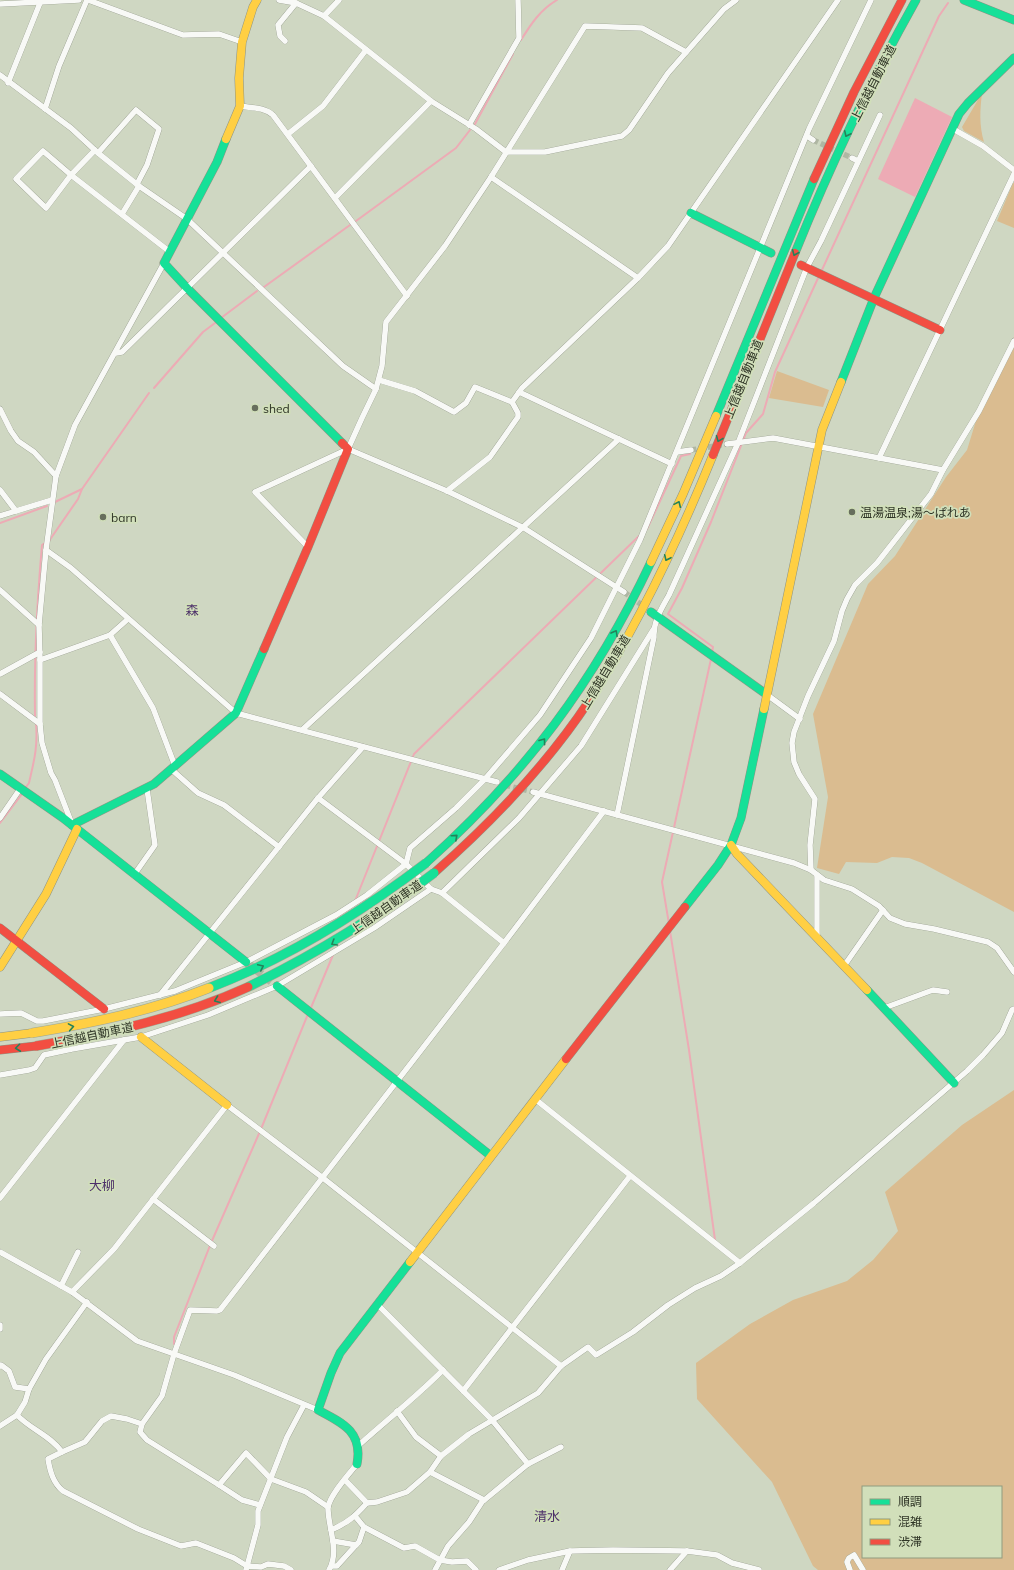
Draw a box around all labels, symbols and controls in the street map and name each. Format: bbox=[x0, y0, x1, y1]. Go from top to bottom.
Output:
street label: 上信越自動車道 bbox=[847, 42, 899, 124]
one-way arrow bbox=[844, 130, 852, 138]
one-way arrow bbox=[791, 250, 799, 257]
street label: 上信越自動車道 bbox=[720, 337, 766, 421]
place label: shed bbox=[263, 401, 290, 416]
marker: shed bbox=[250, 403, 260, 413]
one-way arrow bbox=[716, 435, 724, 442]
one-way arrow bbox=[673, 501, 681, 508]
place label: 温湯温泉;湯〜ぱれあ bbox=[860, 505, 971, 520]
marker: 温湯温泉;湯〜ぱれあ bbox=[847, 507, 857, 517]
place label: barn bbox=[111, 510, 137, 525]
marker: barn bbox=[98, 512, 108, 522]
one-way arrow bbox=[664, 553, 672, 561]
district label: 森 bbox=[185, 602, 199, 618]
one-way arrow bbox=[610, 630, 617, 637]
street label: 上信越自動車道 bbox=[577, 632, 633, 712]
one-way arrow bbox=[538, 739, 545, 746]
one-way arrow bbox=[450, 834, 458, 842]
street label: 上信越自動車道 bbox=[347, 877, 425, 937]
one-way arrow bbox=[331, 938, 338, 945]
one-way arrow bbox=[257, 964, 264, 972]
one-way arrow bbox=[213, 995, 220, 1003]
street label: 上信越自動車道 bbox=[49, 1019, 135, 1051]
one-way arrow bbox=[68, 1023, 74, 1032]
one-way arrow bbox=[15, 1043, 21, 1052]
district label: 大柳 bbox=[89, 1177, 115, 1193]
legend bbox=[862, 1486, 1002, 1558]
text: 順調 bbox=[898, 1494, 922, 1509]
district label: 清水 bbox=[534, 1508, 560, 1524]
text: 混雑 bbox=[898, 1514, 922, 1529]
text: 渋滞 bbox=[898, 1534, 922, 1549]

